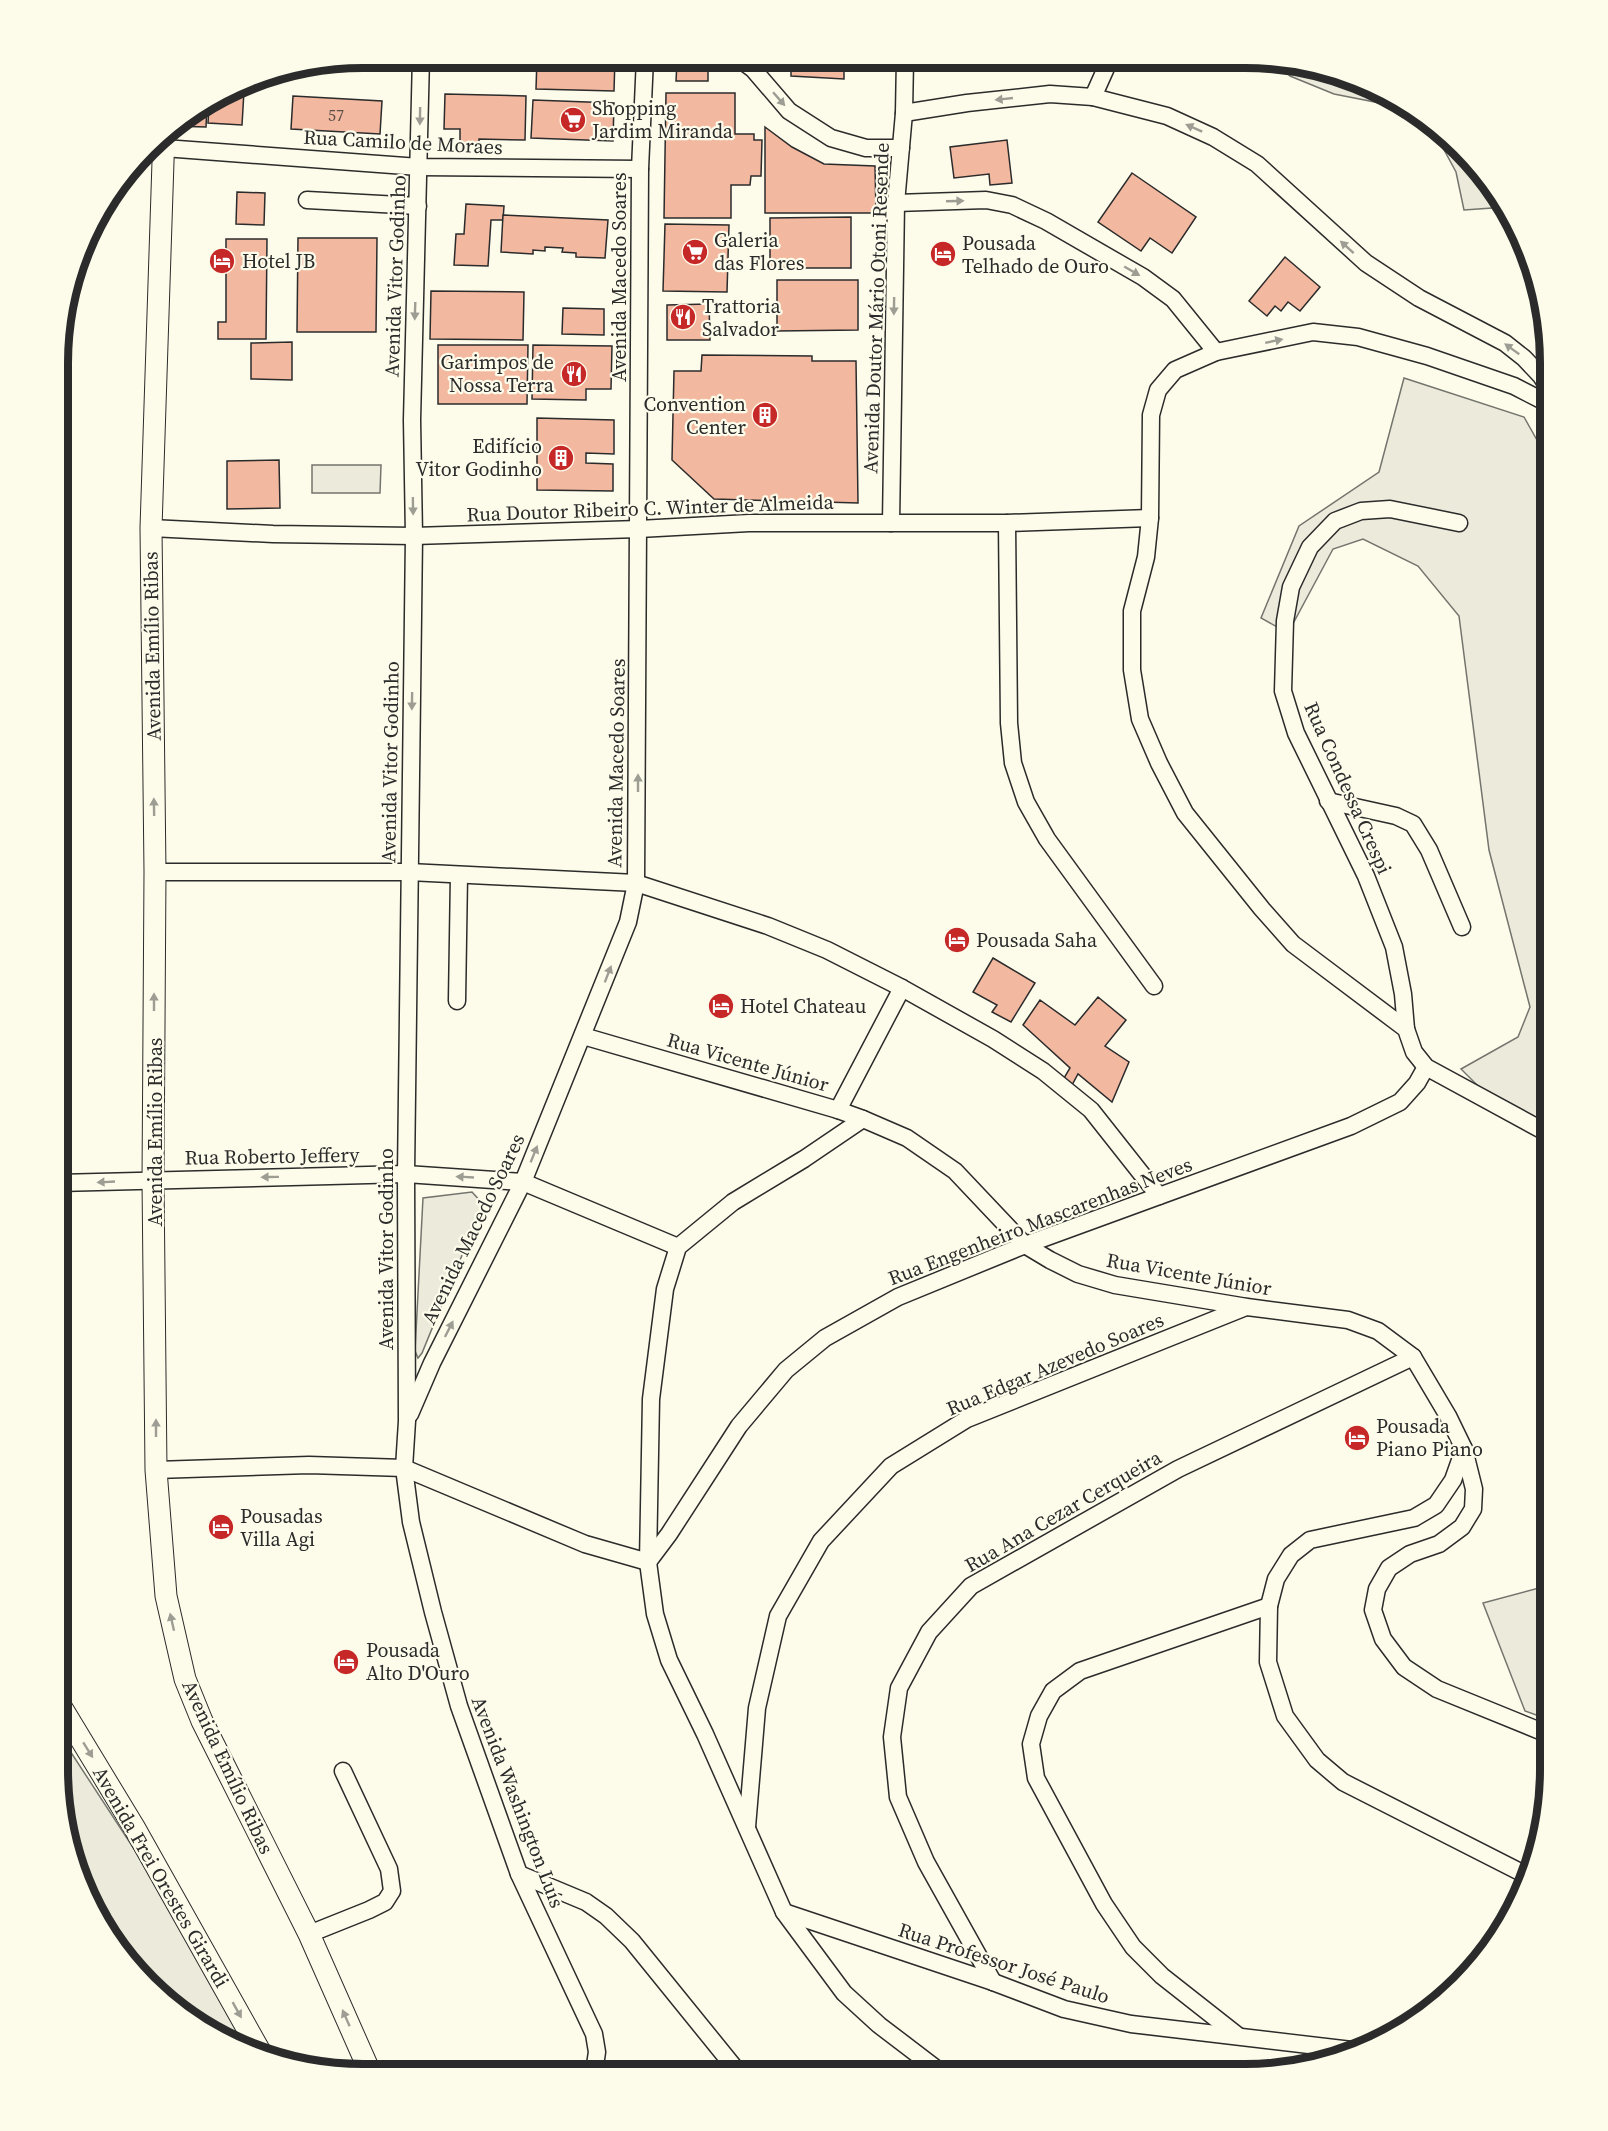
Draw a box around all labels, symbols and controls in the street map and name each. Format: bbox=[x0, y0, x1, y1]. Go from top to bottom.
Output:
one-way arrow bbox=[772, 91, 785, 106]
place label: Shopping Jardim Miranda bbox=[591, 94, 734, 145]
one-way arrow bbox=[995, 94, 1014, 103]
house number: 57 bbox=[328, 104, 344, 126]
supermarket icon: Shopping Jardim Miranda bbox=[558, 105, 588, 135]
one-way arrow bbox=[415, 106, 425, 125]
street label: Rua Camilo de Moraes bbox=[303, 123, 503, 161]
one-way arrow bbox=[1185, 124, 1202, 133]
street label: Avenida Doutor Mário Otoni Resende bbox=[856, 142, 896, 474]
street label: Avenida Macedo Soares bbox=[605, 172, 633, 382]
street label: Avenida Vitor Godinho bbox=[377, 175, 413, 377]
one-way arrow bbox=[945, 196, 964, 206]
place label: Galeria das Flores bbox=[714, 226, 804, 277]
place label: Pousada Telhado de Ouro bbox=[962, 229, 1109, 280]
supermarket icon: Galeria das Flores bbox=[680, 237, 710, 267]
hotel icon: Pousada Telhado de Ouro bbox=[928, 239, 958, 269]
one-way arrow bbox=[1340, 241, 1355, 254]
hotel icon: Hotel JB bbox=[207, 246, 237, 276]
place label: Hotel JB bbox=[242, 247, 315, 275]
one-way arrow bbox=[1124, 266, 1141, 276]
place label: Trattoria Salvador bbox=[702, 292, 781, 343]
one-way arrow bbox=[890, 296, 899, 315]
one-way arrow bbox=[411, 301, 420, 320]
restaurant icon: Trattoria Salvador bbox=[668, 302, 698, 332]
one-way arrow bbox=[1264, 335, 1283, 345]
one-way arrow bbox=[1505, 343, 1521, 355]
place label: Garimpos de Nossa Terra bbox=[441, 348, 555, 399]
restaurant icon: Garimpos de Nossa Terra bbox=[559, 359, 589, 389]
place label: Convention Center bbox=[643, 390, 747, 441]
building icon: Convention Center bbox=[750, 400, 780, 430]
place label: Edifício Vitor Godinho bbox=[416, 432, 542, 483]
building icon: Edifício Vitor Godinho bbox=[546, 443, 576, 473]
street label: Rua Doutor Ribeiro C. Winter de Almeida bbox=[466, 488, 835, 528]
one-way arrow bbox=[408, 496, 418, 515]
street label: Avenida Emílio Ribas bbox=[136, 551, 168, 741]
street label: Avenida Macedo Soares bbox=[600, 658, 632, 868]
street label: Avenida Vitor Godinho bbox=[374, 661, 406, 863]
one-way arrow bbox=[407, 691, 416, 710]
street label: Rua Condessa Crespi bbox=[1297, 697, 1399, 879]
one-way arrow bbox=[633, 774, 643, 793]
one-way arrow bbox=[149, 798, 159, 817]
hotel icon: Pousada Saha bbox=[942, 925, 972, 955]
place label: Pousada Saha bbox=[976, 926, 1098, 954]
one-way arrow bbox=[603, 964, 613, 982]
hotel icon: Hotel Chateau bbox=[706, 991, 736, 1021]
place label: Hotel Chateau bbox=[740, 992, 866, 1020]
one-way arrow bbox=[149, 993, 159, 1012]
street label: Rua Vicente Júnior bbox=[664, 1026, 833, 1099]
street label: Avenida Emílio Ribas bbox=[141, 1037, 169, 1227]
street label: Avenida Macedo Soares bbox=[415, 1129, 531, 1329]
street label: Rua Roberto Jeffery bbox=[184, 1140, 360, 1172]
one-way arrow bbox=[529, 1145, 539, 1163]
street label: Avenida Vitor Godinho bbox=[372, 1148, 400, 1350]
street label: Rua Engenheiro Mascarenhas Neves bbox=[884, 1150, 1196, 1292]
one-way arrow bbox=[260, 1172, 279, 1182]
one-way arrow bbox=[455, 1173, 474, 1182]
one-way arrow bbox=[96, 1178, 115, 1187]
street label: Rua Vicente Júnior bbox=[1104, 1246, 1274, 1302]
street label: Rua Edgar Azevedo Soares bbox=[942, 1306, 1168, 1422]
one-way arrow bbox=[444, 1321, 453, 1338]
place label: Pousada Piano Piano bbox=[1376, 1412, 1483, 1463]
one-way arrow bbox=[151, 1419, 161, 1438]
hotel icon: Pousada Piano Piano bbox=[1342, 1423, 1372, 1453]
street label: Rua Ana Cezar Cerqueira bbox=[959, 1443, 1167, 1579]
place label: Pousadas Villa Agi bbox=[240, 1502, 323, 1553]
hotel icon: Pousadas Villa Agi bbox=[206, 1512, 236, 1542]
one-way arrow bbox=[167, 1613, 176, 1632]
place label: Pousada Alto D'Ouro bbox=[366, 1636, 470, 1687]
hotel icon: Pousada Alto D'Ouro bbox=[331, 1647, 361, 1677]
street label: Avenida Emílio Ribas bbox=[175, 1675, 281, 1859]
street label: Avenida Washington Luís bbox=[465, 1692, 571, 1912]
one-way arrow bbox=[83, 1742, 94, 1758]
street label: Avenida Frei Orestes Girardi bbox=[86, 1761, 236, 1993]
street label: Rua Professor José Paulo bbox=[895, 1916, 1113, 2010]
one-way arrow bbox=[232, 2002, 242, 2019]
one-way arrow bbox=[341, 2009, 351, 2027]

